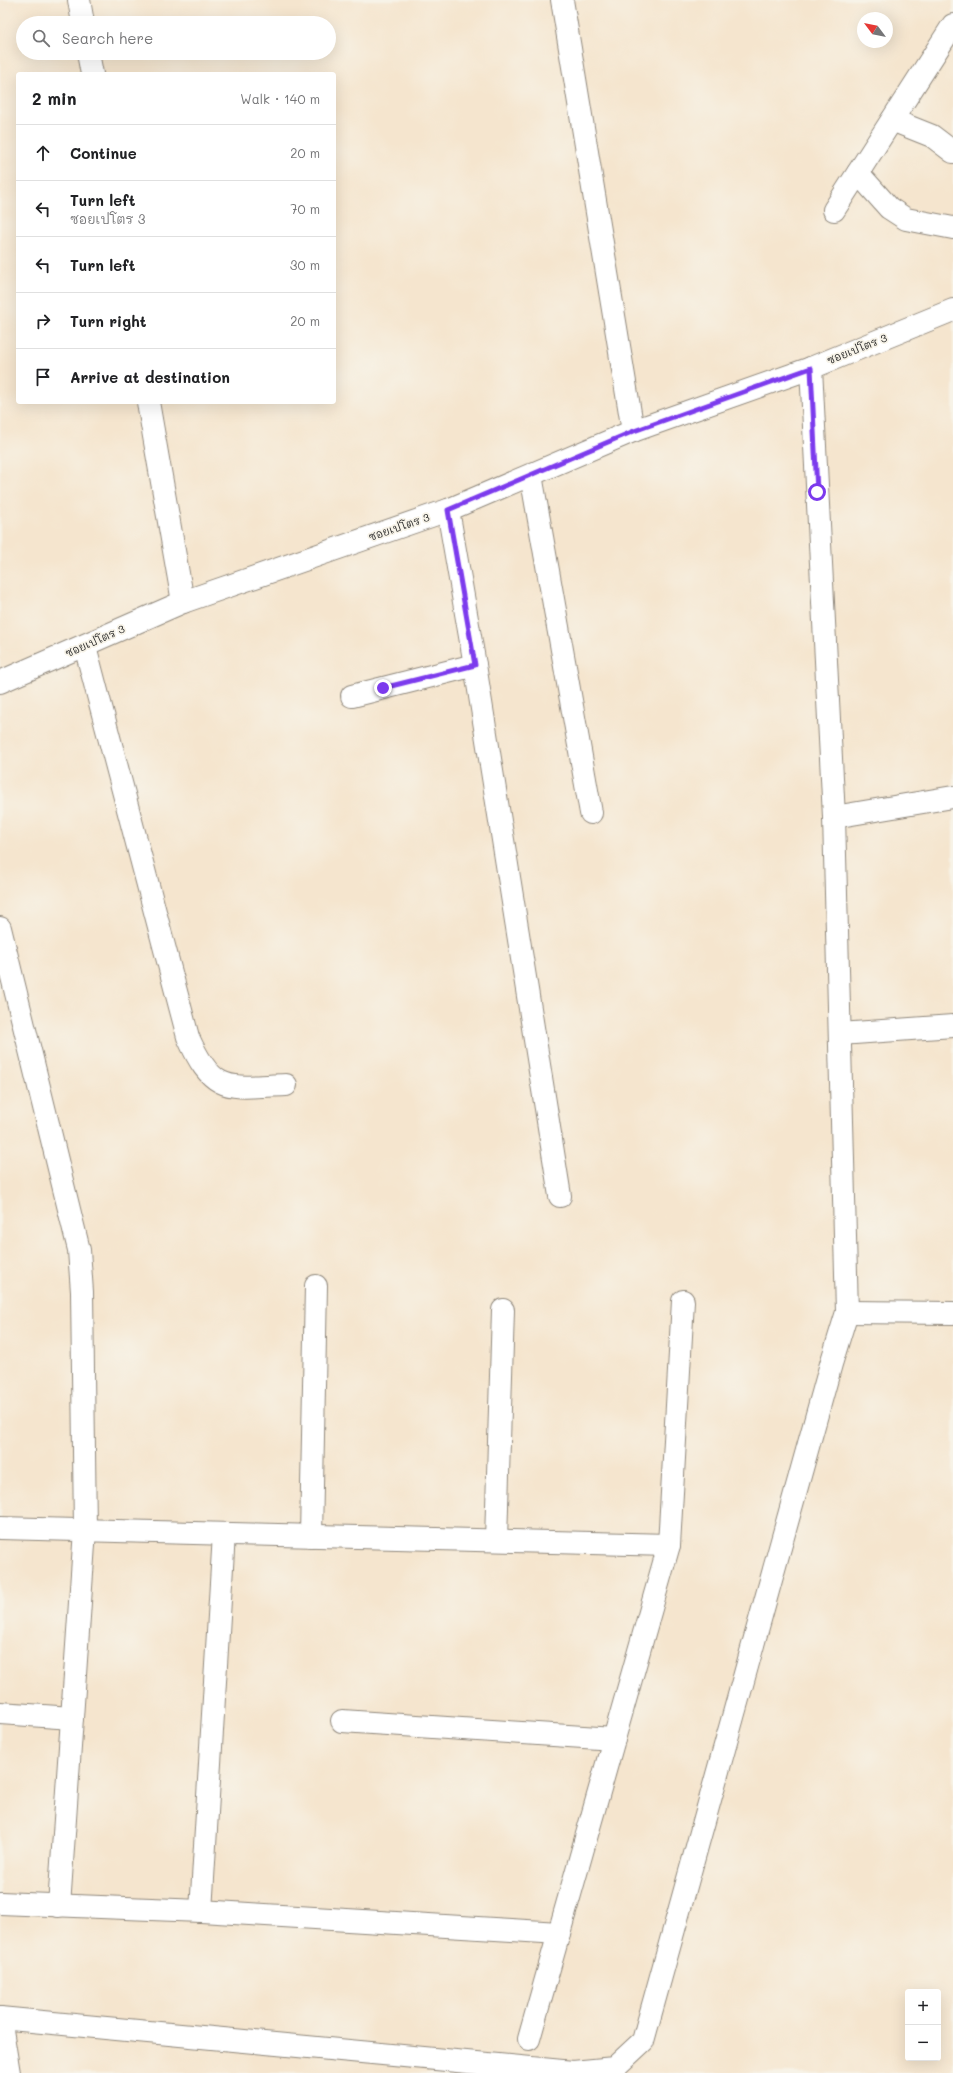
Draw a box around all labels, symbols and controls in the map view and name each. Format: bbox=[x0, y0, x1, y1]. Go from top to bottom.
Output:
north arrow bbox=[857, 12, 893, 48]
search box bbox=[16, 16, 336, 60]
icon: search bbox=[30, 27, 52, 49]
text: Search here bbox=[62, 28, 153, 48]
text: 2 min bbox=[32, 87, 77, 109]
text: Walk · 140 m bbox=[240, 90, 320, 107]
icon: ahead bbox=[32, 142, 54, 164]
text: Continue bbox=[70, 143, 137, 163]
text: 20 m bbox=[290, 144, 320, 161]
text: Turn left bbox=[70, 190, 135, 210]
icon: left bbox=[32, 198, 54, 220]
text: 70 m bbox=[290, 200, 320, 217]
text: ซอยเปโตร 3 bbox=[70, 210, 145, 227]
icon: left bbox=[32, 254, 54, 276]
text: Turn left bbox=[70, 255, 135, 275]
text: 30 m bbox=[290, 256, 320, 273]
icon: right bbox=[32, 310, 54, 332]
text: Turn right bbox=[70, 311, 147, 331]
text: 20 m bbox=[290, 312, 320, 329]
street label: ซอยเปโตร 3 bbox=[824, 329, 890, 367]
icon: arrive bbox=[32, 366, 54, 388]
text: Arrive at destination bbox=[70, 367, 230, 387]
route start bbox=[808, 483, 826, 501]
street label: ซอยเปโตร 3 bbox=[366, 509, 432, 544]
street label: ซอยเปโตร 3 bbox=[63, 621, 127, 660]
route end bbox=[374, 679, 392, 697]
map controls bbox=[905, 1989, 941, 2061]
button: + bbox=[905, 1989, 941, 2025]
button: − bbox=[905, 2025, 941, 2061]

